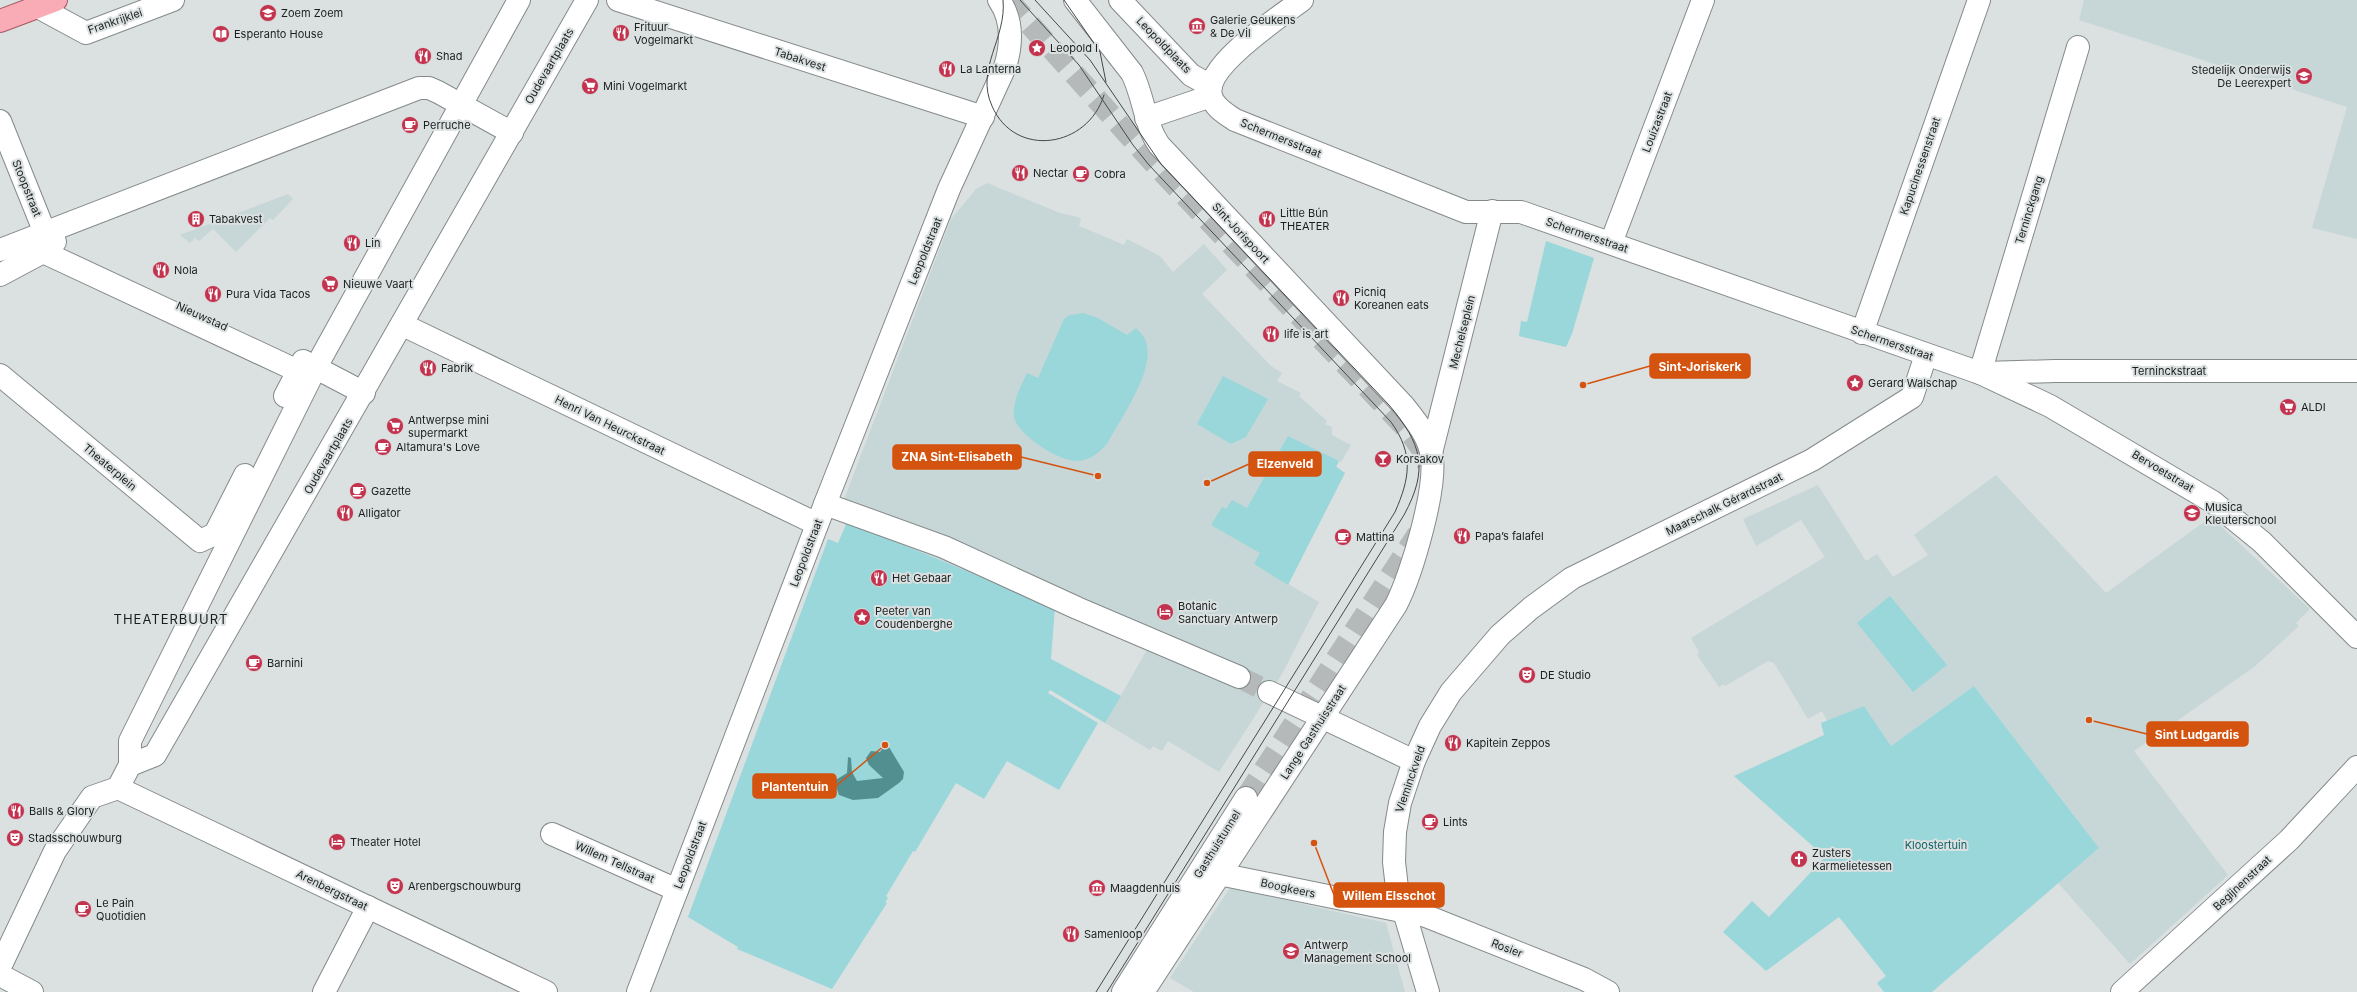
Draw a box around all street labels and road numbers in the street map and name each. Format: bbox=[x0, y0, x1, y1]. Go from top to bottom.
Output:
street label: Frankrijklei bbox=[86, 5, 144, 37]
street label: Leopoldplaats bbox=[1134, 14, 1195, 76]
street label: Oudevaartplaats bbox=[522, 25, 576, 106]
street label: Tabakvest bbox=[772, 44, 828, 74]
street label: Louizastraat bbox=[1639, 89, 1675, 154]
street label: Schermersstraat bbox=[1238, 115, 1324, 161]
street label: Kapucinessenstraat bbox=[1897, 115, 1943, 217]
street label: Stoopstraat bbox=[9, 158, 45, 219]
street label: Terninckgang bbox=[2012, 174, 2046, 246]
street label: Sint-Jorispoort bbox=[1209, 200, 1273, 266]
street label: Schermersstraat bbox=[1544, 214, 1630, 256]
street label: Leopoldstraat bbox=[905, 215, 945, 287]
street label: Mechelseplein bbox=[1446, 294, 1478, 370]
street label: Nieuwstad bbox=[174, 298, 230, 334]
street label: Schermersstraat bbox=[1849, 322, 1935, 364]
street label: Terninckstraat bbox=[2132, 364, 2207, 378]
street label: Henri Van Heurckstraat bbox=[553, 392, 668, 458]
street label: Oudevaartplaats bbox=[301, 415, 355, 496]
street label: Theaterplein bbox=[80, 441, 140, 493]
street label: Bervoetstraat bbox=[2129, 447, 2197, 495]
street label: Maarschalk Gérardstraat bbox=[1663, 469, 1785, 538]
street label: Leopoldstraat bbox=[787, 517, 825, 589]
street label: Lange Gasthuisstraat bbox=[1277, 682, 1349, 782]
street label: Vleminckveld bbox=[1392, 744, 1428, 814]
street label: Gasthuistunnel bbox=[1191, 807, 1243, 881]
street label: Leopoldstraat bbox=[671, 819, 709, 891]
street label: Willem Tellstraat bbox=[573, 838, 657, 886]
street label: Begijnenstraat bbox=[2210, 852, 2274, 914]
street label: Arenbergstraat bbox=[294, 867, 370, 914]
street label: Boogkeers bbox=[1259, 875, 1317, 901]
street label: Rosier bbox=[1489, 936, 1525, 960]

